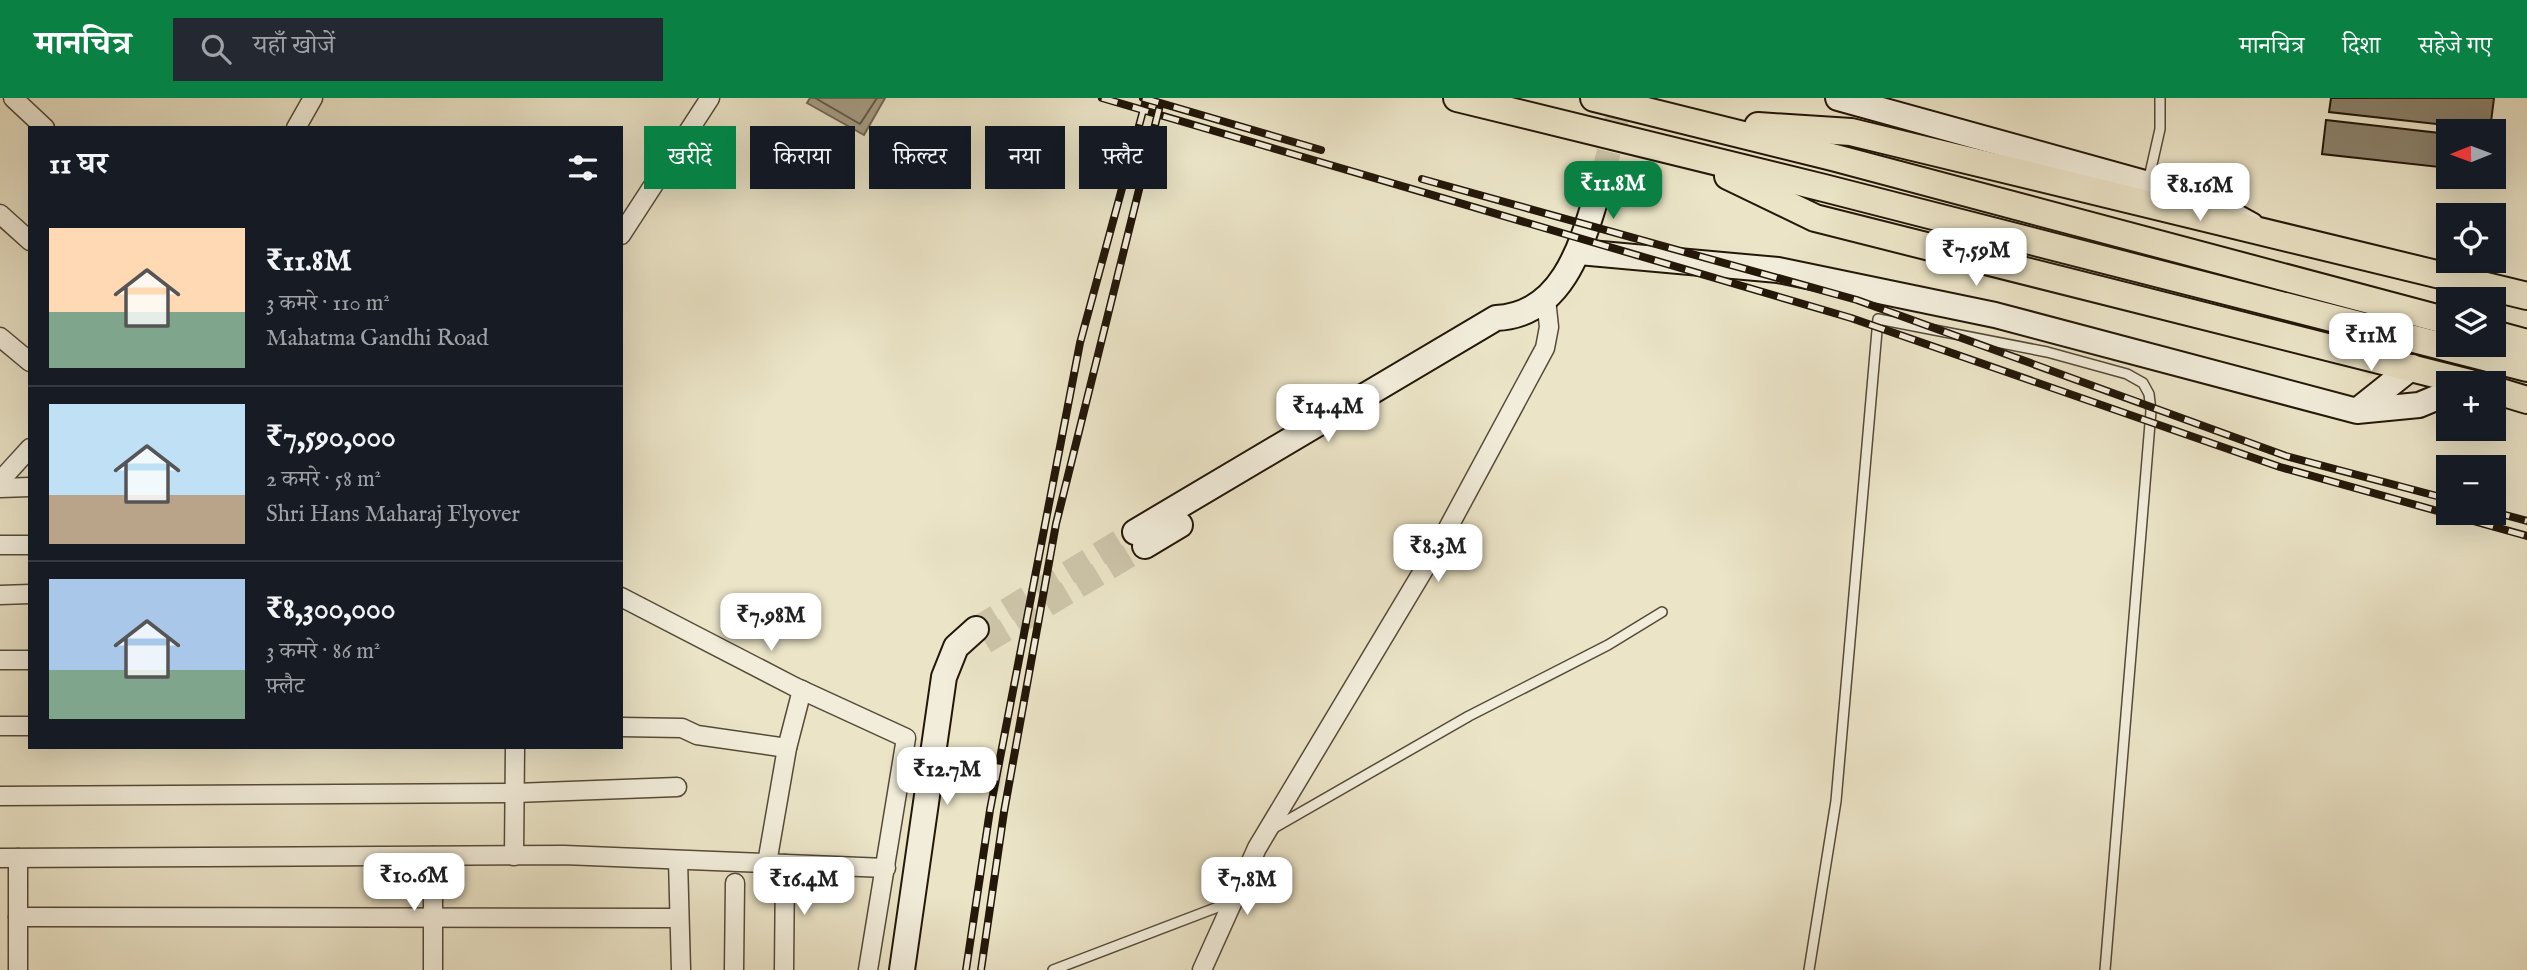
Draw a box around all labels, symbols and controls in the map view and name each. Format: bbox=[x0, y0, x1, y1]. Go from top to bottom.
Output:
search box bbox=[173, 18, 663, 81]
text: मानचित्र bbox=[35, 24, 131, 66]
text: यहाँ खोजें bbox=[253, 29, 335, 62]
icon: search bbox=[197, 30, 235, 68]
text: मानचित्र bbox=[2239, 31, 2304, 62]
text: दिशा bbox=[2342, 31, 2381, 62]
text: सहेजे गए bbox=[2419, 31, 2492, 62]
north arrow bbox=[2436, 119, 2506, 189]
map controls bbox=[2436, 119, 2506, 525]
chip: खरीदें bbox=[644, 126, 736, 189]
chip: किराया bbox=[750, 126, 855, 189]
chip: फ़िल्टर bbox=[869, 126, 971, 189]
chip: नया bbox=[985, 126, 1065, 189]
chip: फ़्लैट bbox=[1079, 126, 1167, 189]
text: 11 घर bbox=[49, 146, 108, 184]
icon: filters bbox=[564, 149, 602, 187]
pin: ₹11.8M bbox=[1556, 162, 1670, 221]
pin: ₹8.16M bbox=[2143, 164, 2257, 223]
text: ₹11.8M bbox=[1580, 169, 1646, 198]
text: ₹8.16M bbox=[2167, 171, 2233, 200]
button: locate bbox=[2436, 203, 2506, 273]
pin: ₹7.59M bbox=[1919, 228, 2033, 288]
text: ₹7.59M bbox=[1942, 236, 2010, 265]
text: ₹11.8M bbox=[266, 243, 352, 281]
icon: home bbox=[105, 256, 189, 340]
button: layers bbox=[2436, 287, 2506, 357]
text: 3 कमरे · 110 m² bbox=[266, 289, 390, 318]
pin: ₹11M bbox=[2330, 314, 2412, 373]
text: ₹11M bbox=[2345, 321, 2397, 350]
text: Mahatma Gandhi Road bbox=[266, 324, 489, 353]
button: + bbox=[2436, 371, 2506, 441]
pin: ₹14.4M bbox=[1271, 384, 1385, 444]
text: ₹14.4M bbox=[1292, 392, 1364, 421]
text: ₹7,590,000 bbox=[266, 419, 396, 457]
icon: home bbox=[105, 432, 189, 516]
button: − bbox=[2436, 455, 2506, 525]
text: 2 कमरे · 58 m² bbox=[266, 465, 381, 494]
text: Shri Hans Maharaj Flyover bbox=[266, 500, 520, 529]
pin: ₹8.3M bbox=[1389, 524, 1487, 584]
text: ₹8.3M bbox=[1409, 532, 1467, 561]
text: ₹8,300,000 bbox=[266, 591, 396, 629]
pin: ₹7.98M bbox=[714, 594, 828, 653]
text: ₹7.98M bbox=[736, 601, 806, 630]
icon: home bbox=[105, 607, 189, 691]
text: 3 कमरे · 86 m² bbox=[266, 637, 380, 666]
text: फ़्लैट bbox=[266, 672, 304, 701]
pin: ₹12.7M bbox=[890, 748, 1004, 807]
text: ₹12.7M bbox=[913, 755, 981, 784]
pin: ₹10.6M bbox=[357, 854, 471, 913]
pin: ₹16.4M bbox=[747, 858, 861, 917]
pin: ₹7.8M bbox=[1198, 858, 1296, 917]
text: ₹10.6M bbox=[379, 861, 449, 890]
text: ₹16.4M bbox=[769, 865, 839, 894]
text: ₹7.8M bbox=[1217, 865, 1277, 894]

